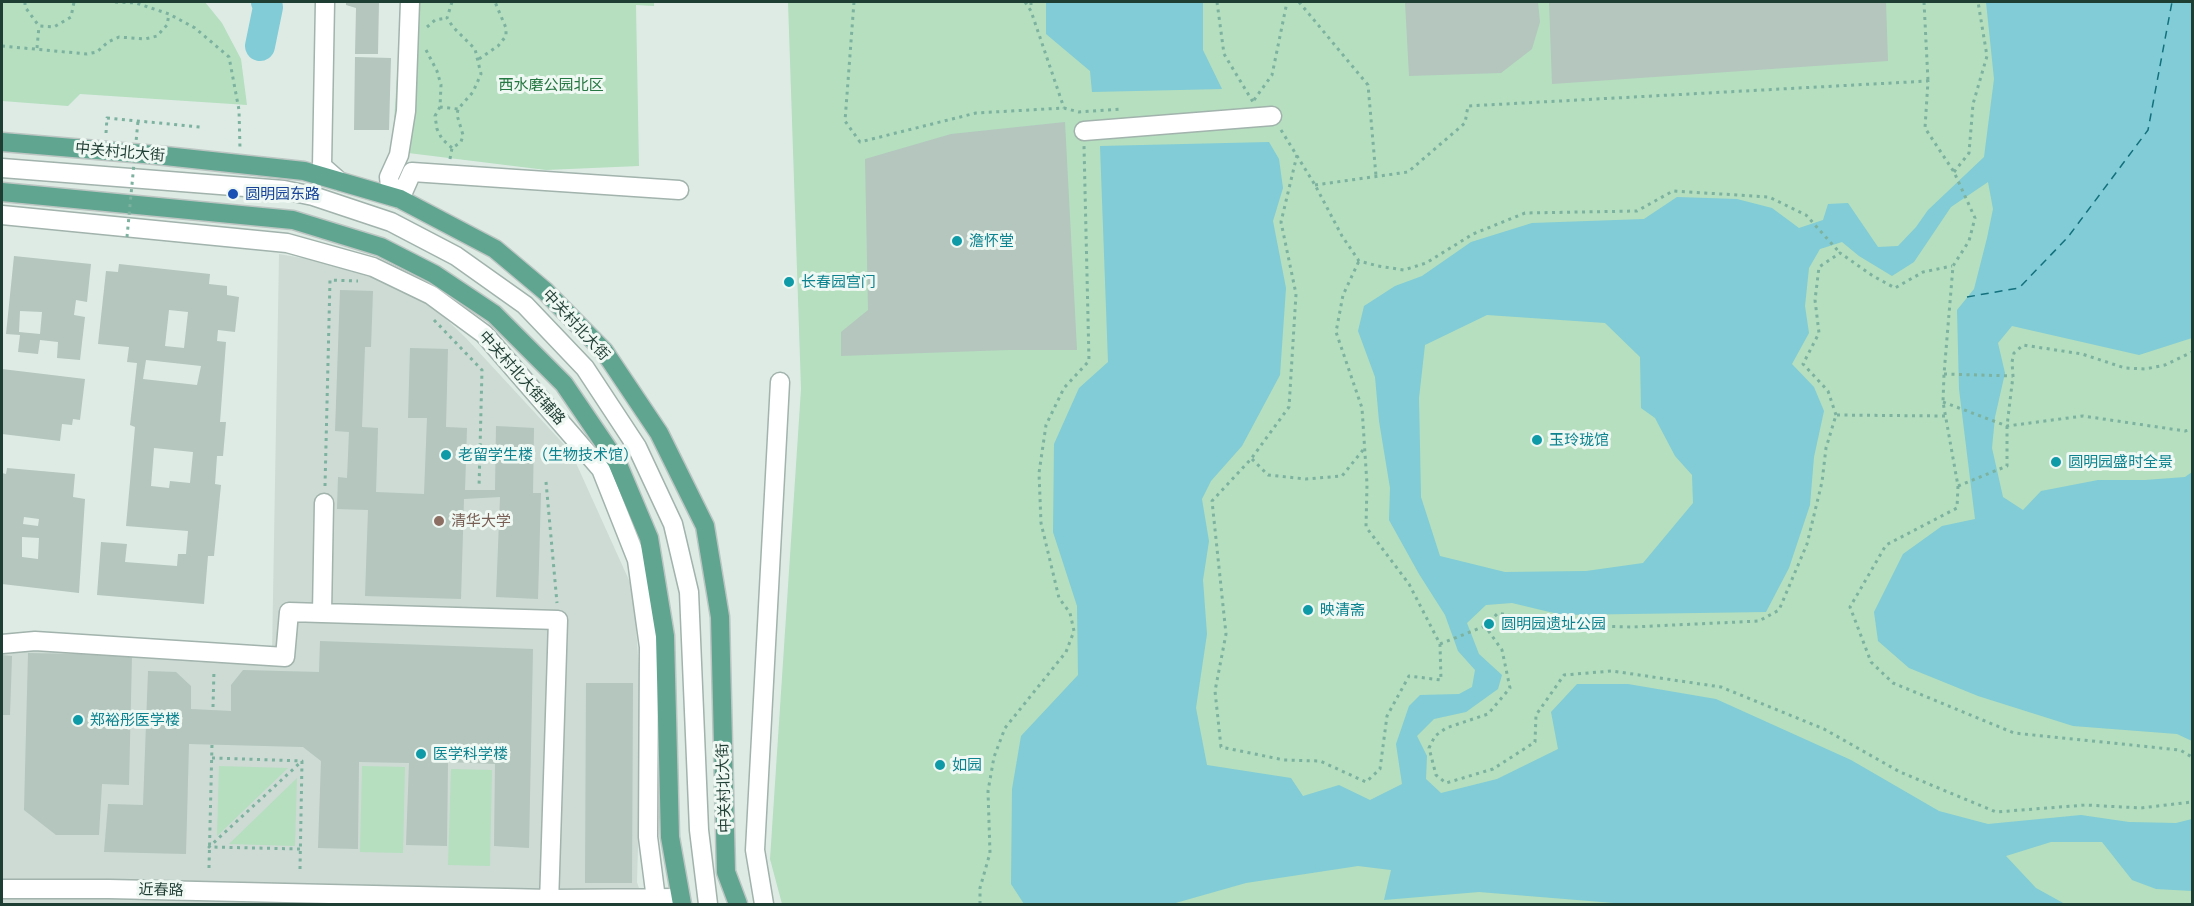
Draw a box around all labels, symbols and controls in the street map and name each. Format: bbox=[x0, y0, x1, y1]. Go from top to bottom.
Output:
park label: 西水磨公园北区 bbox=[499, 76, 603, 94]
street label: 中关村北大街 bbox=[74, 139, 166, 165]
place label: 圆明园东路 bbox=[245, 185, 320, 203]
marker: 圆明园东路 bbox=[226, 187, 240, 201]
place label: 澹怀堂 bbox=[969, 232, 1014, 250]
marker: 澹怀堂 bbox=[950, 234, 964, 248]
place label: 长春园宫门 bbox=[801, 273, 876, 291]
marker: 长春园宫门 bbox=[782, 275, 796, 289]
street label: 中关村北大街 bbox=[539, 286, 613, 364]
street label: 中关村北大街辅路 bbox=[475, 327, 569, 429]
place label: 玉玲珑馆 bbox=[1549, 431, 1609, 449]
marker: 玉玲珑馆 bbox=[1530, 433, 1544, 447]
place label: 老留学生楼（生物技术馆） bbox=[458, 446, 638, 464]
marker: 老留学生楼（生物技术馆） bbox=[439, 448, 453, 462]
place label: 圆明园盛时全景 bbox=[2068, 453, 2173, 471]
marker: 圆明园盛时全景 bbox=[2049, 455, 2063, 469]
place label: 清华大学 bbox=[451, 512, 511, 530]
marker: 清华大学 bbox=[432, 514, 446, 528]
place label: 映清斋 bbox=[1320, 601, 1365, 619]
marker: 映清斋 bbox=[1301, 603, 1315, 617]
place label: 圆明园遗址公园 bbox=[1501, 615, 1606, 633]
marker: 圆明园遗址公园 bbox=[1482, 617, 1496, 631]
place label: 郑裕彤医学楼 bbox=[90, 711, 180, 729]
marker: 郑裕彤医学楼 bbox=[71, 713, 85, 727]
street label: 中关村北大街 bbox=[713, 743, 735, 833]
place label: 医学科学楼 bbox=[433, 745, 508, 763]
marker: 医学科学楼 bbox=[414, 747, 428, 761]
place label: 如园 bbox=[952, 756, 982, 774]
marker: 如园 bbox=[933, 758, 947, 772]
street label: 近春路 bbox=[138, 881, 184, 899]

